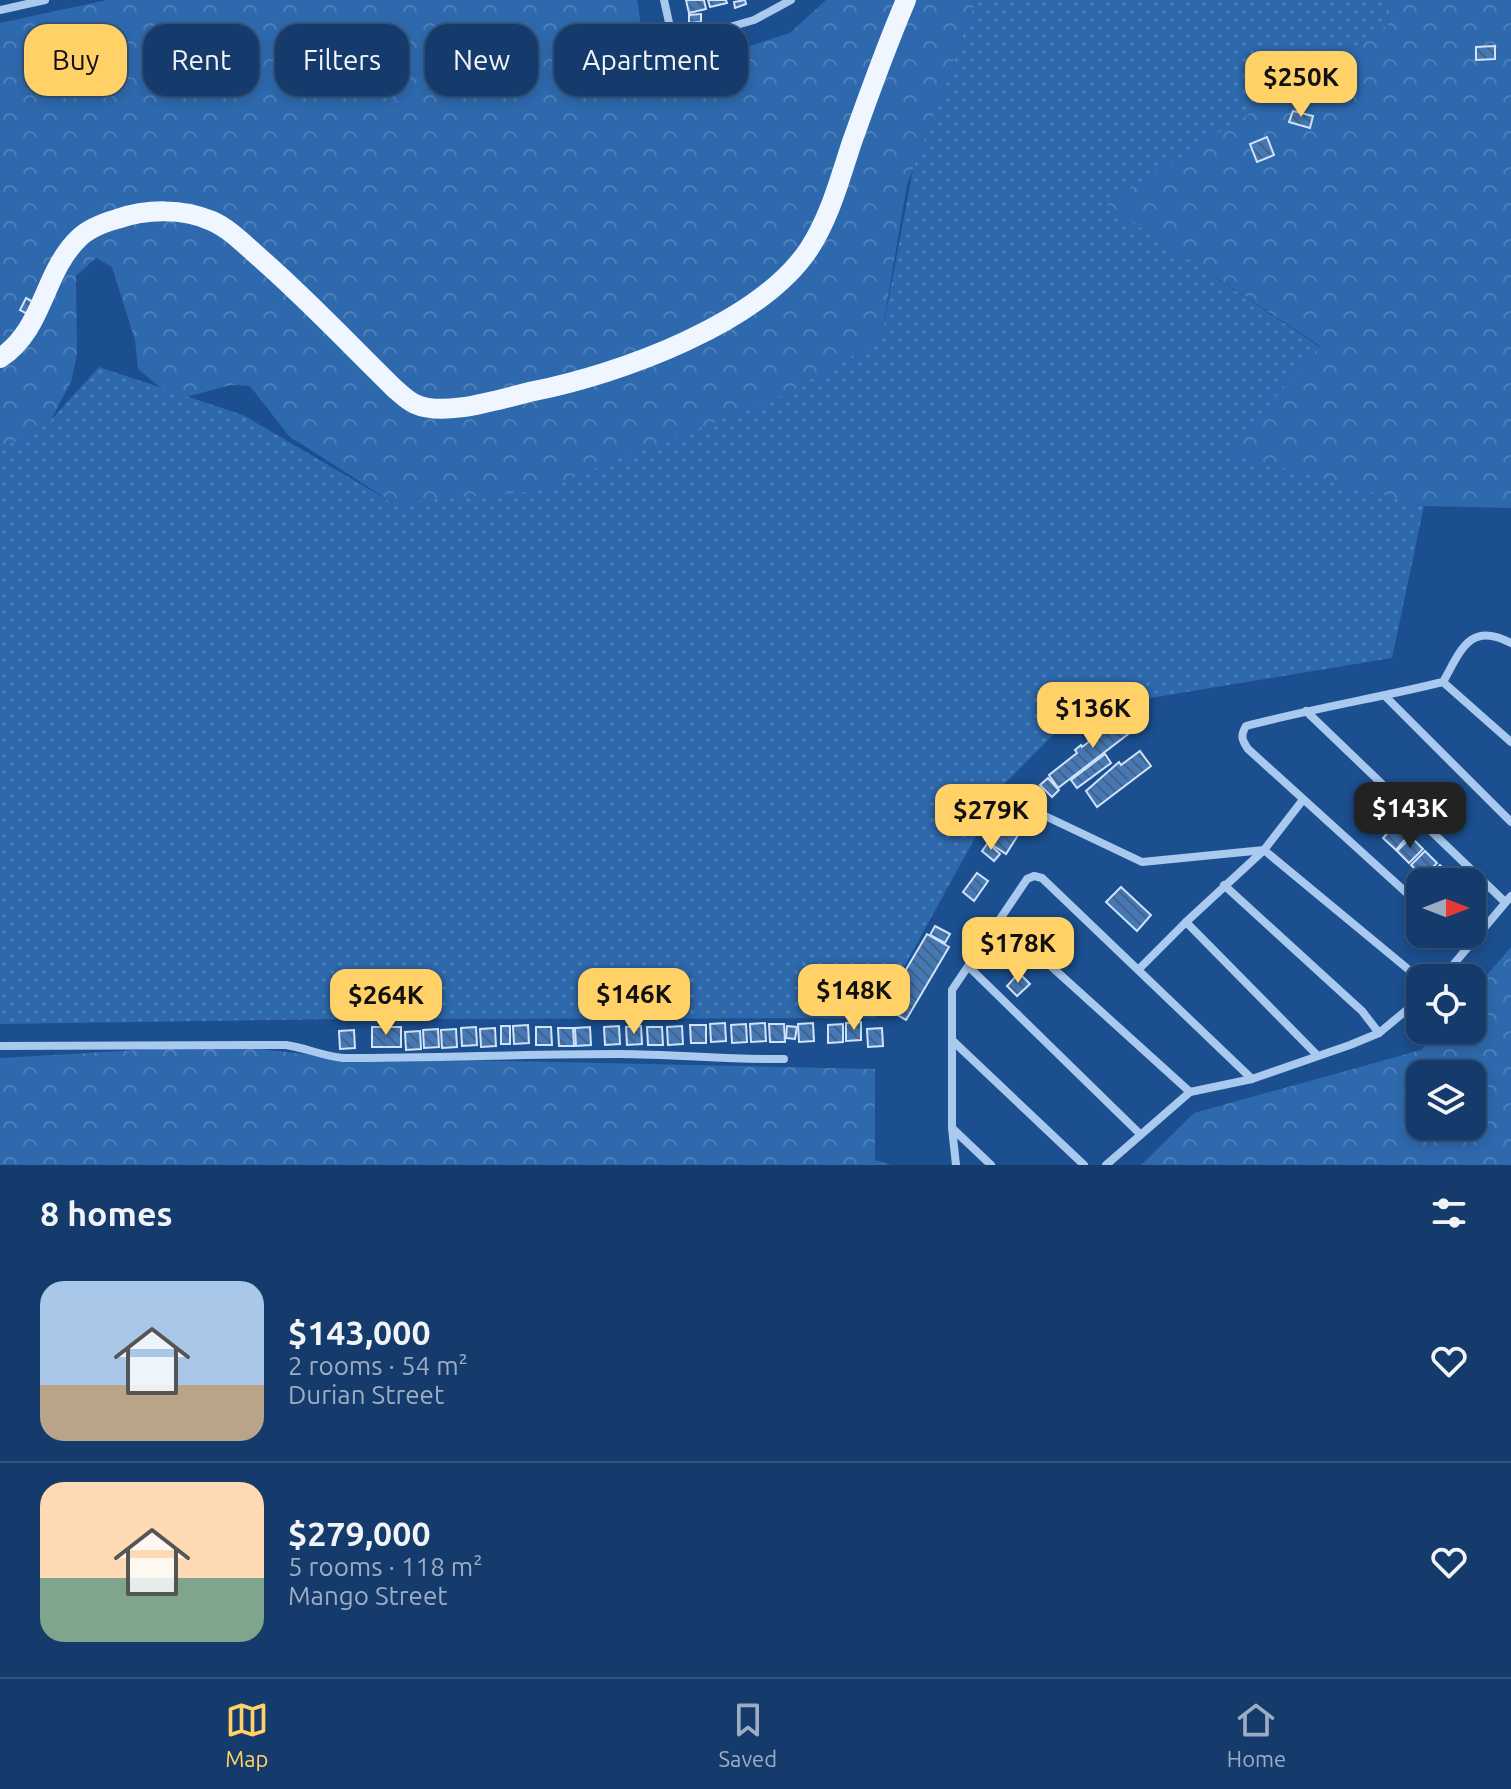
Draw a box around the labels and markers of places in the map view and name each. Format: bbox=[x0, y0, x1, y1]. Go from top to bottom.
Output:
pin: $250K bbox=[1245, 51, 1357, 119]
pin: $136K bbox=[1037, 682, 1149, 750]
pin: $143K bbox=[1354, 782, 1466, 850]
pin: $279K bbox=[935, 784, 1047, 852]
pin: $178K bbox=[962, 917, 1074, 985]
pin: $148K bbox=[798, 964, 910, 1032]
pin: $146K bbox=[578, 968, 690, 1036]
pin: $264K bbox=[330, 969, 442, 1037]

